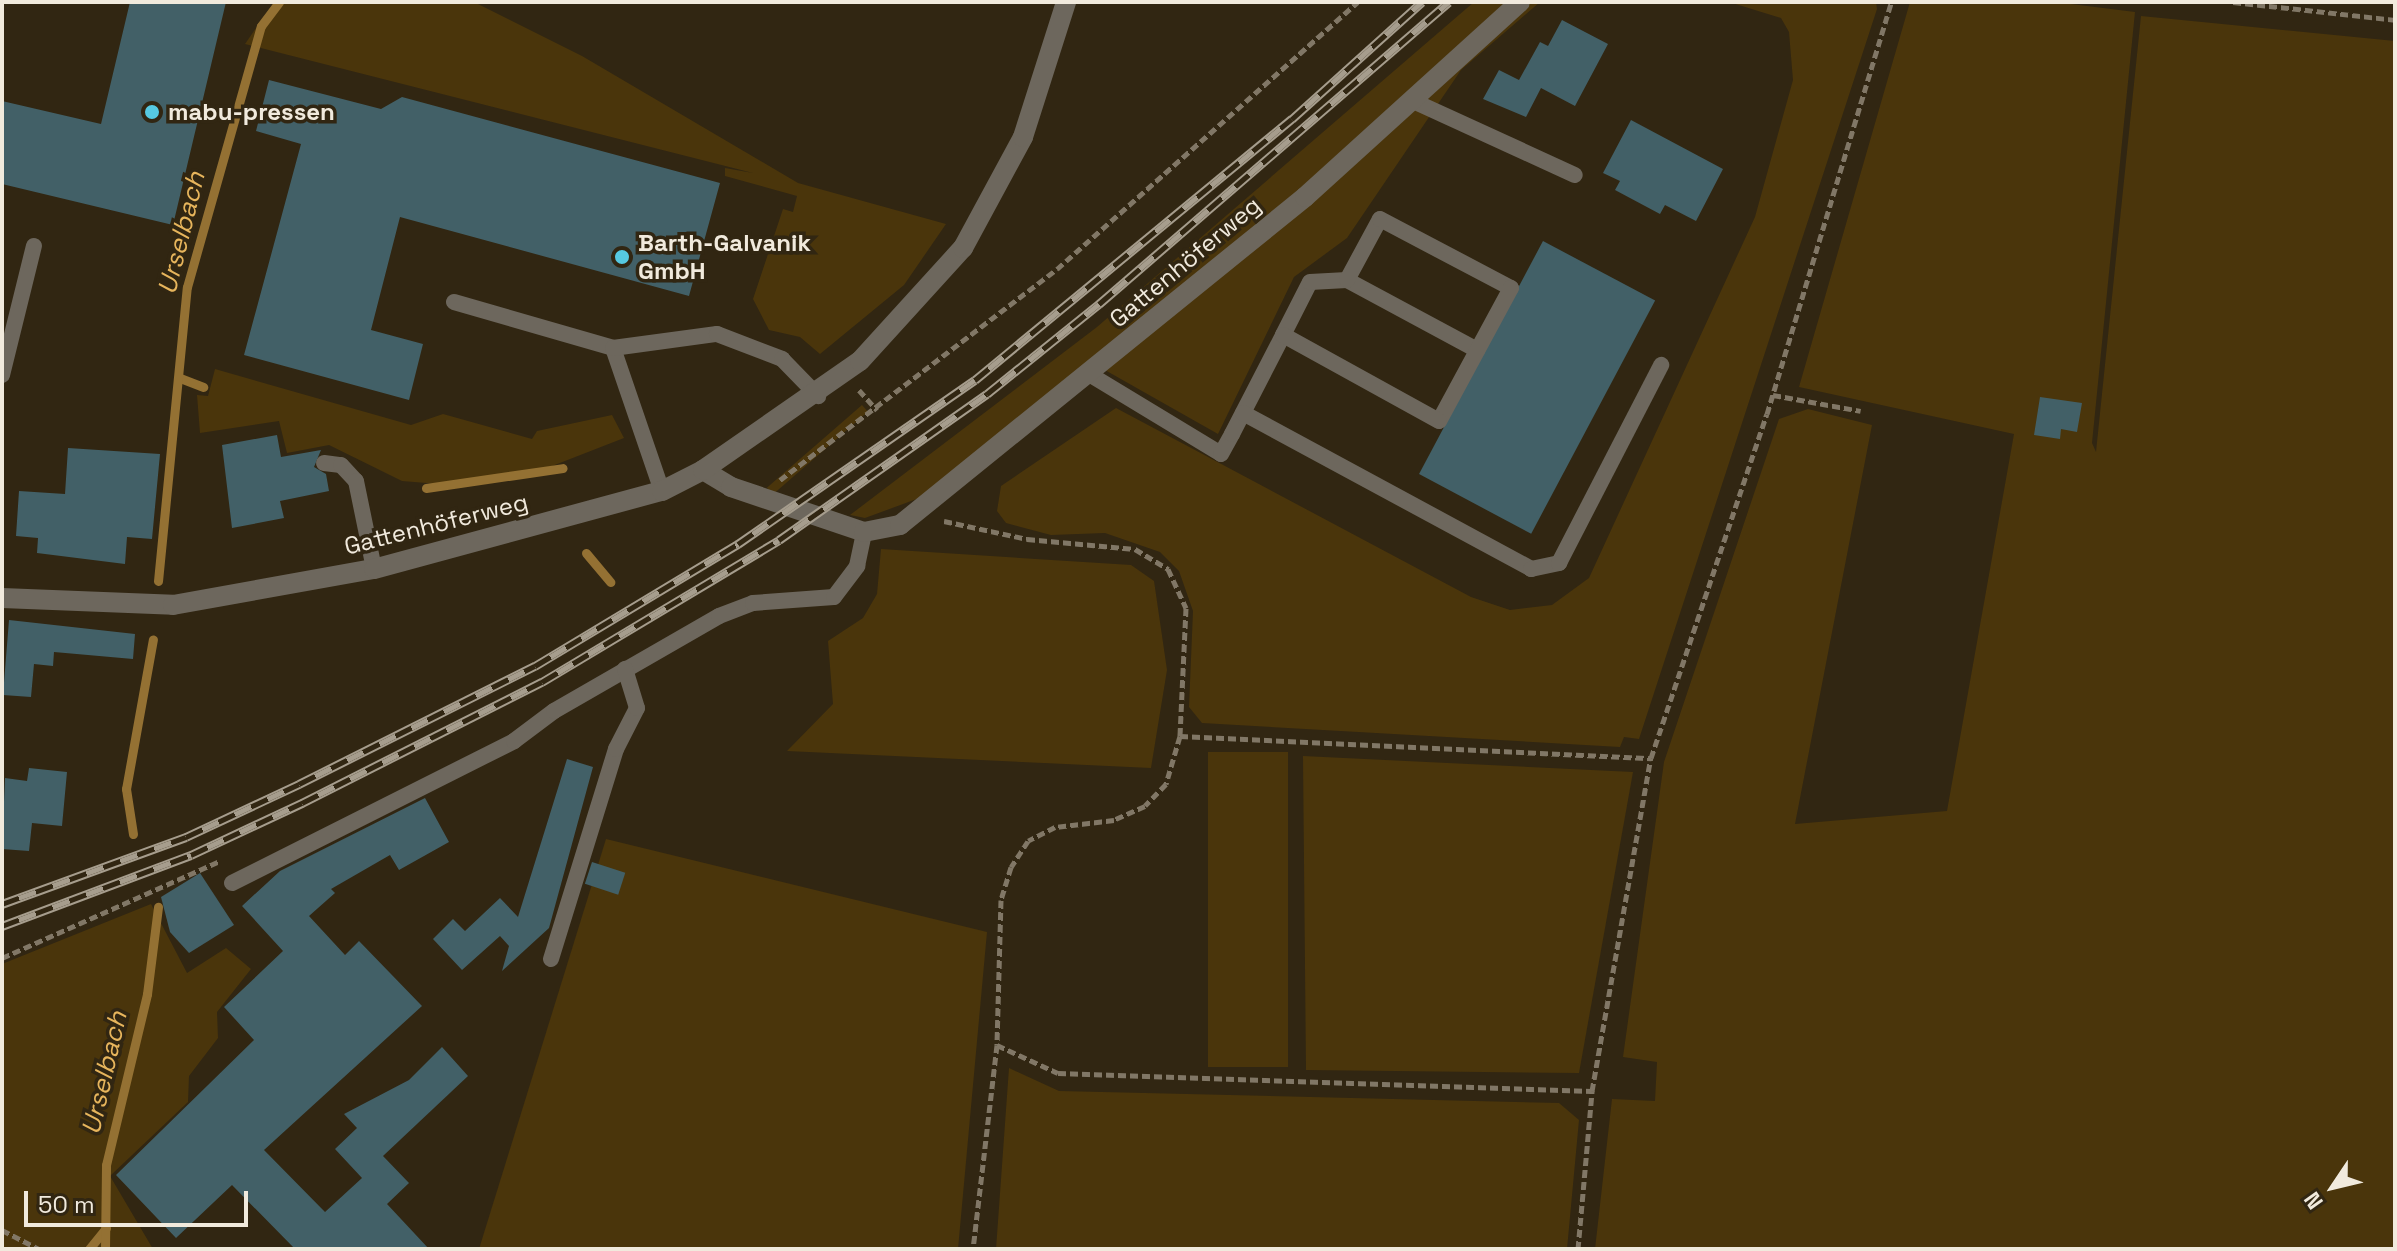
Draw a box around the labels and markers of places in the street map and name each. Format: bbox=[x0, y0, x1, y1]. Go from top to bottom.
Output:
place label: mabu-pressen bbox=[168, 98, 335, 126]
marker: mabu-pressen bbox=[143, 103, 161, 121]
place label: Barth-Galvanik GmbH bbox=[638, 229, 811, 285]
marker: Barth-Galvanik GmbH bbox=[613, 248, 631, 266]

